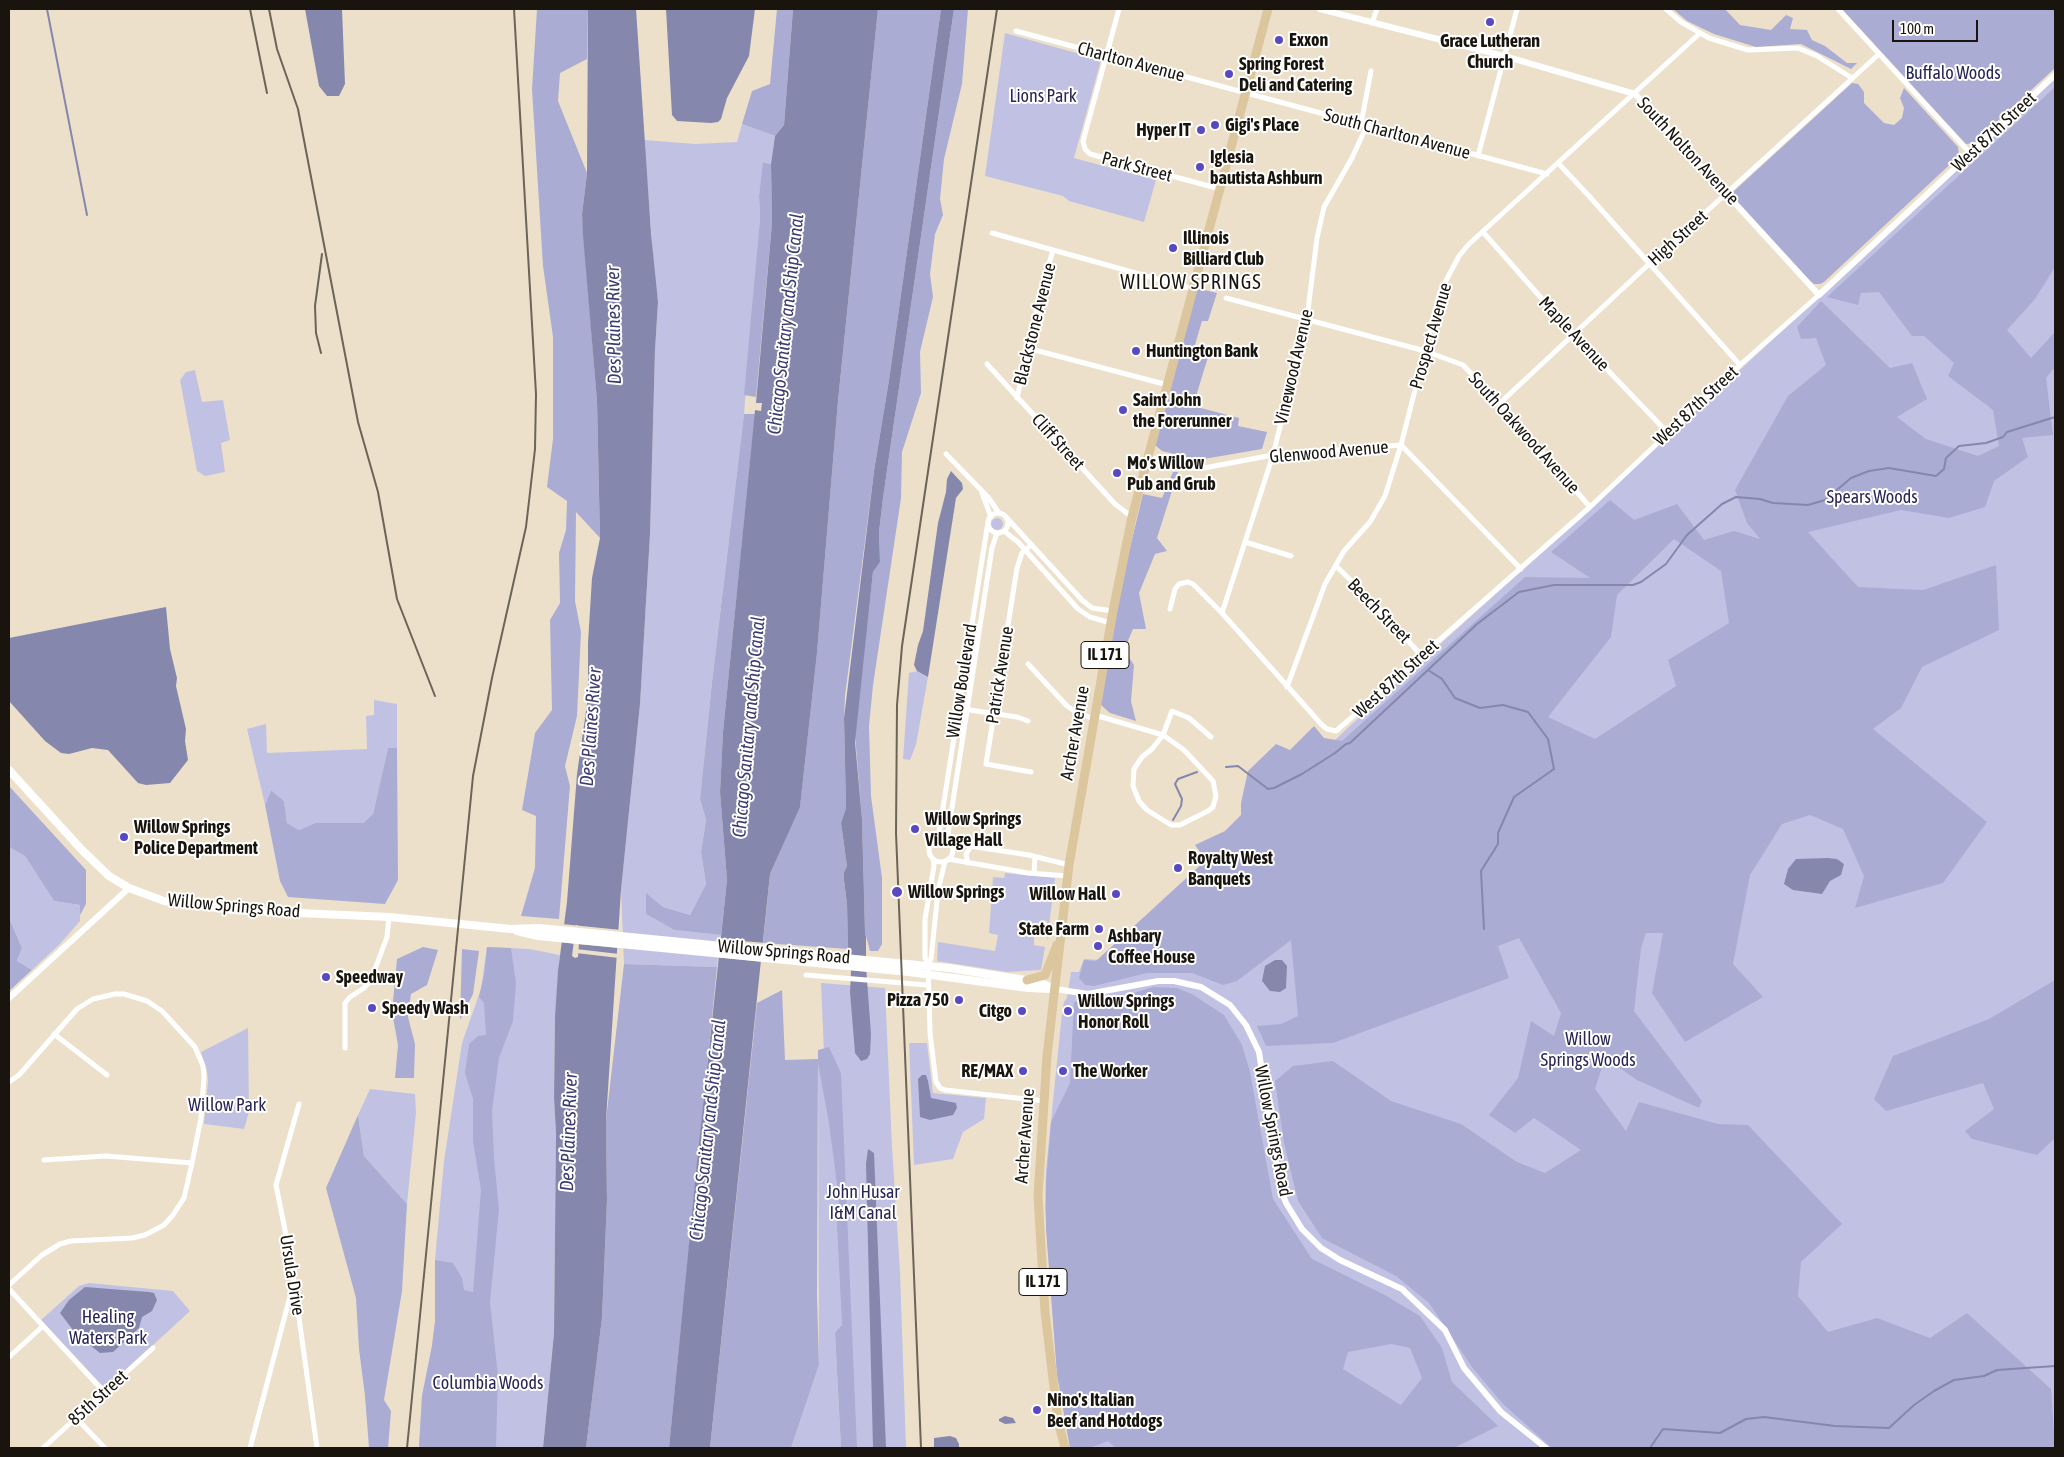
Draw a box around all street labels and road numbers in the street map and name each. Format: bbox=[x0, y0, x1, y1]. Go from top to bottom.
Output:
street label: Charlton Avenue bbox=[1075, 37, 1187, 87]
street label: West 87th Street bbox=[1947, 87, 2041, 177]
street label: South Nolton Avenue bbox=[1633, 93, 1743, 209]
street label: South Charlton Avenue bbox=[1321, 104, 1473, 164]
street label: Park Street bbox=[1099, 147, 1175, 187]
street label: High Street bbox=[1644, 206, 1712, 270]
street label: Blackstone Avenue bbox=[1009, 261, 1061, 387]
street label: Prospect Avenue bbox=[1406, 280, 1456, 392]
street label: Maple Avenue bbox=[1534, 292, 1614, 376]
street label: Vinewood Avenue bbox=[1270, 307, 1318, 427]
street label: West 87th Street bbox=[1649, 361, 1743, 451]
street label: South Oakwood Avenue bbox=[1464, 368, 1584, 498]
street label: Cliff Street bbox=[1027, 409, 1089, 475]
street label: Glenwood Avenue bbox=[1269, 436, 1389, 468]
street label: Beech Street bbox=[1343, 574, 1415, 648]
street label: Willow Boulevard bbox=[942, 622, 982, 740]
street label: Patrick Avenue bbox=[982, 625, 1018, 725]
street label: West 87th Street bbox=[1349, 635, 1443, 723]
road number: IL 171 bbox=[1081, 642, 1129, 668]
street label: Archer Avenue bbox=[1056, 684, 1094, 782]
street label: Willow Springs Road bbox=[167, 889, 301, 923]
street label: Willow Springs Road bbox=[717, 935, 851, 969]
street label: Willow Springs Road bbox=[1250, 1064, 1296, 1198]
street label: Archer Avenue bbox=[1011, 1088, 1039, 1184]
street label: Ursula Drive bbox=[275, 1233, 309, 1317]
road number: IL 171 bbox=[1019, 1268, 1067, 1295]
street label: 85th Street bbox=[64, 1366, 132, 1430]

